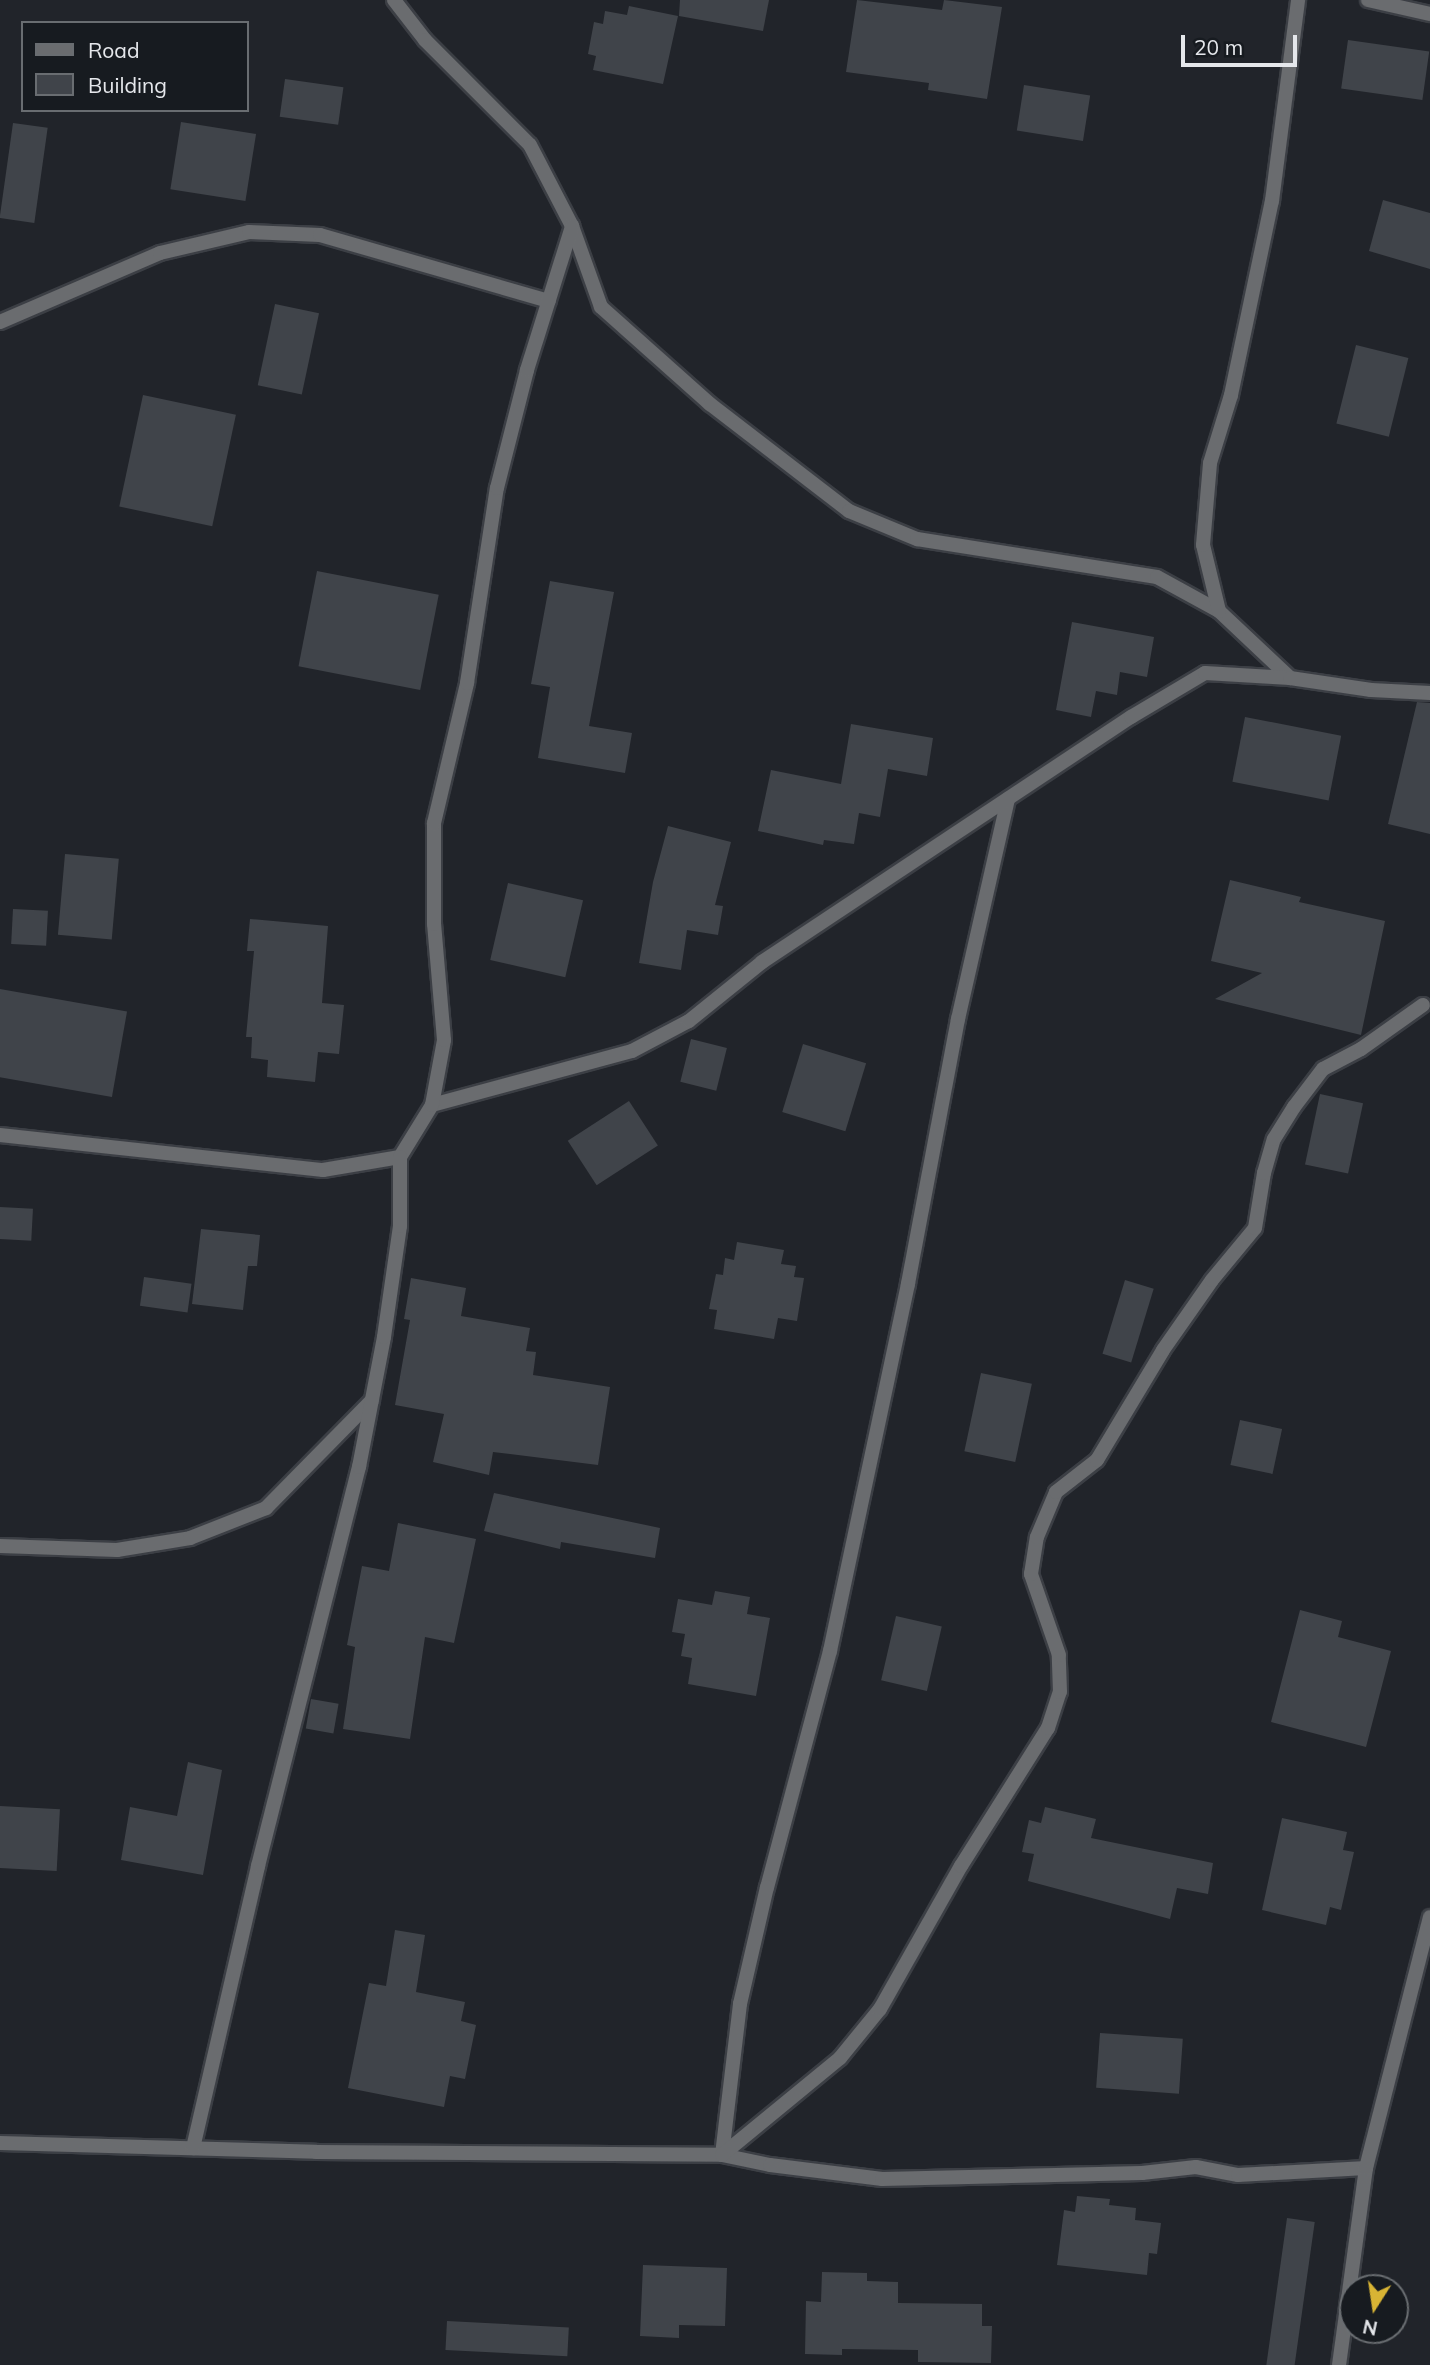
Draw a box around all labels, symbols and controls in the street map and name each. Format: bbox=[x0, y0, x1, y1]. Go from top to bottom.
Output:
legend bbox=[21, 21, 248, 112]
scale bar bbox=[1185, 21, 1300, 65]
text: 20 m bbox=[1194, 34, 1243, 60]
text: Road bbox=[88, 37, 139, 63]
text: Building bbox=[88, 72, 167, 98]
north arrow bbox=[1339, 2274, 1409, 2344]
text: N bbox=[1361, 2314, 1380, 2341]

